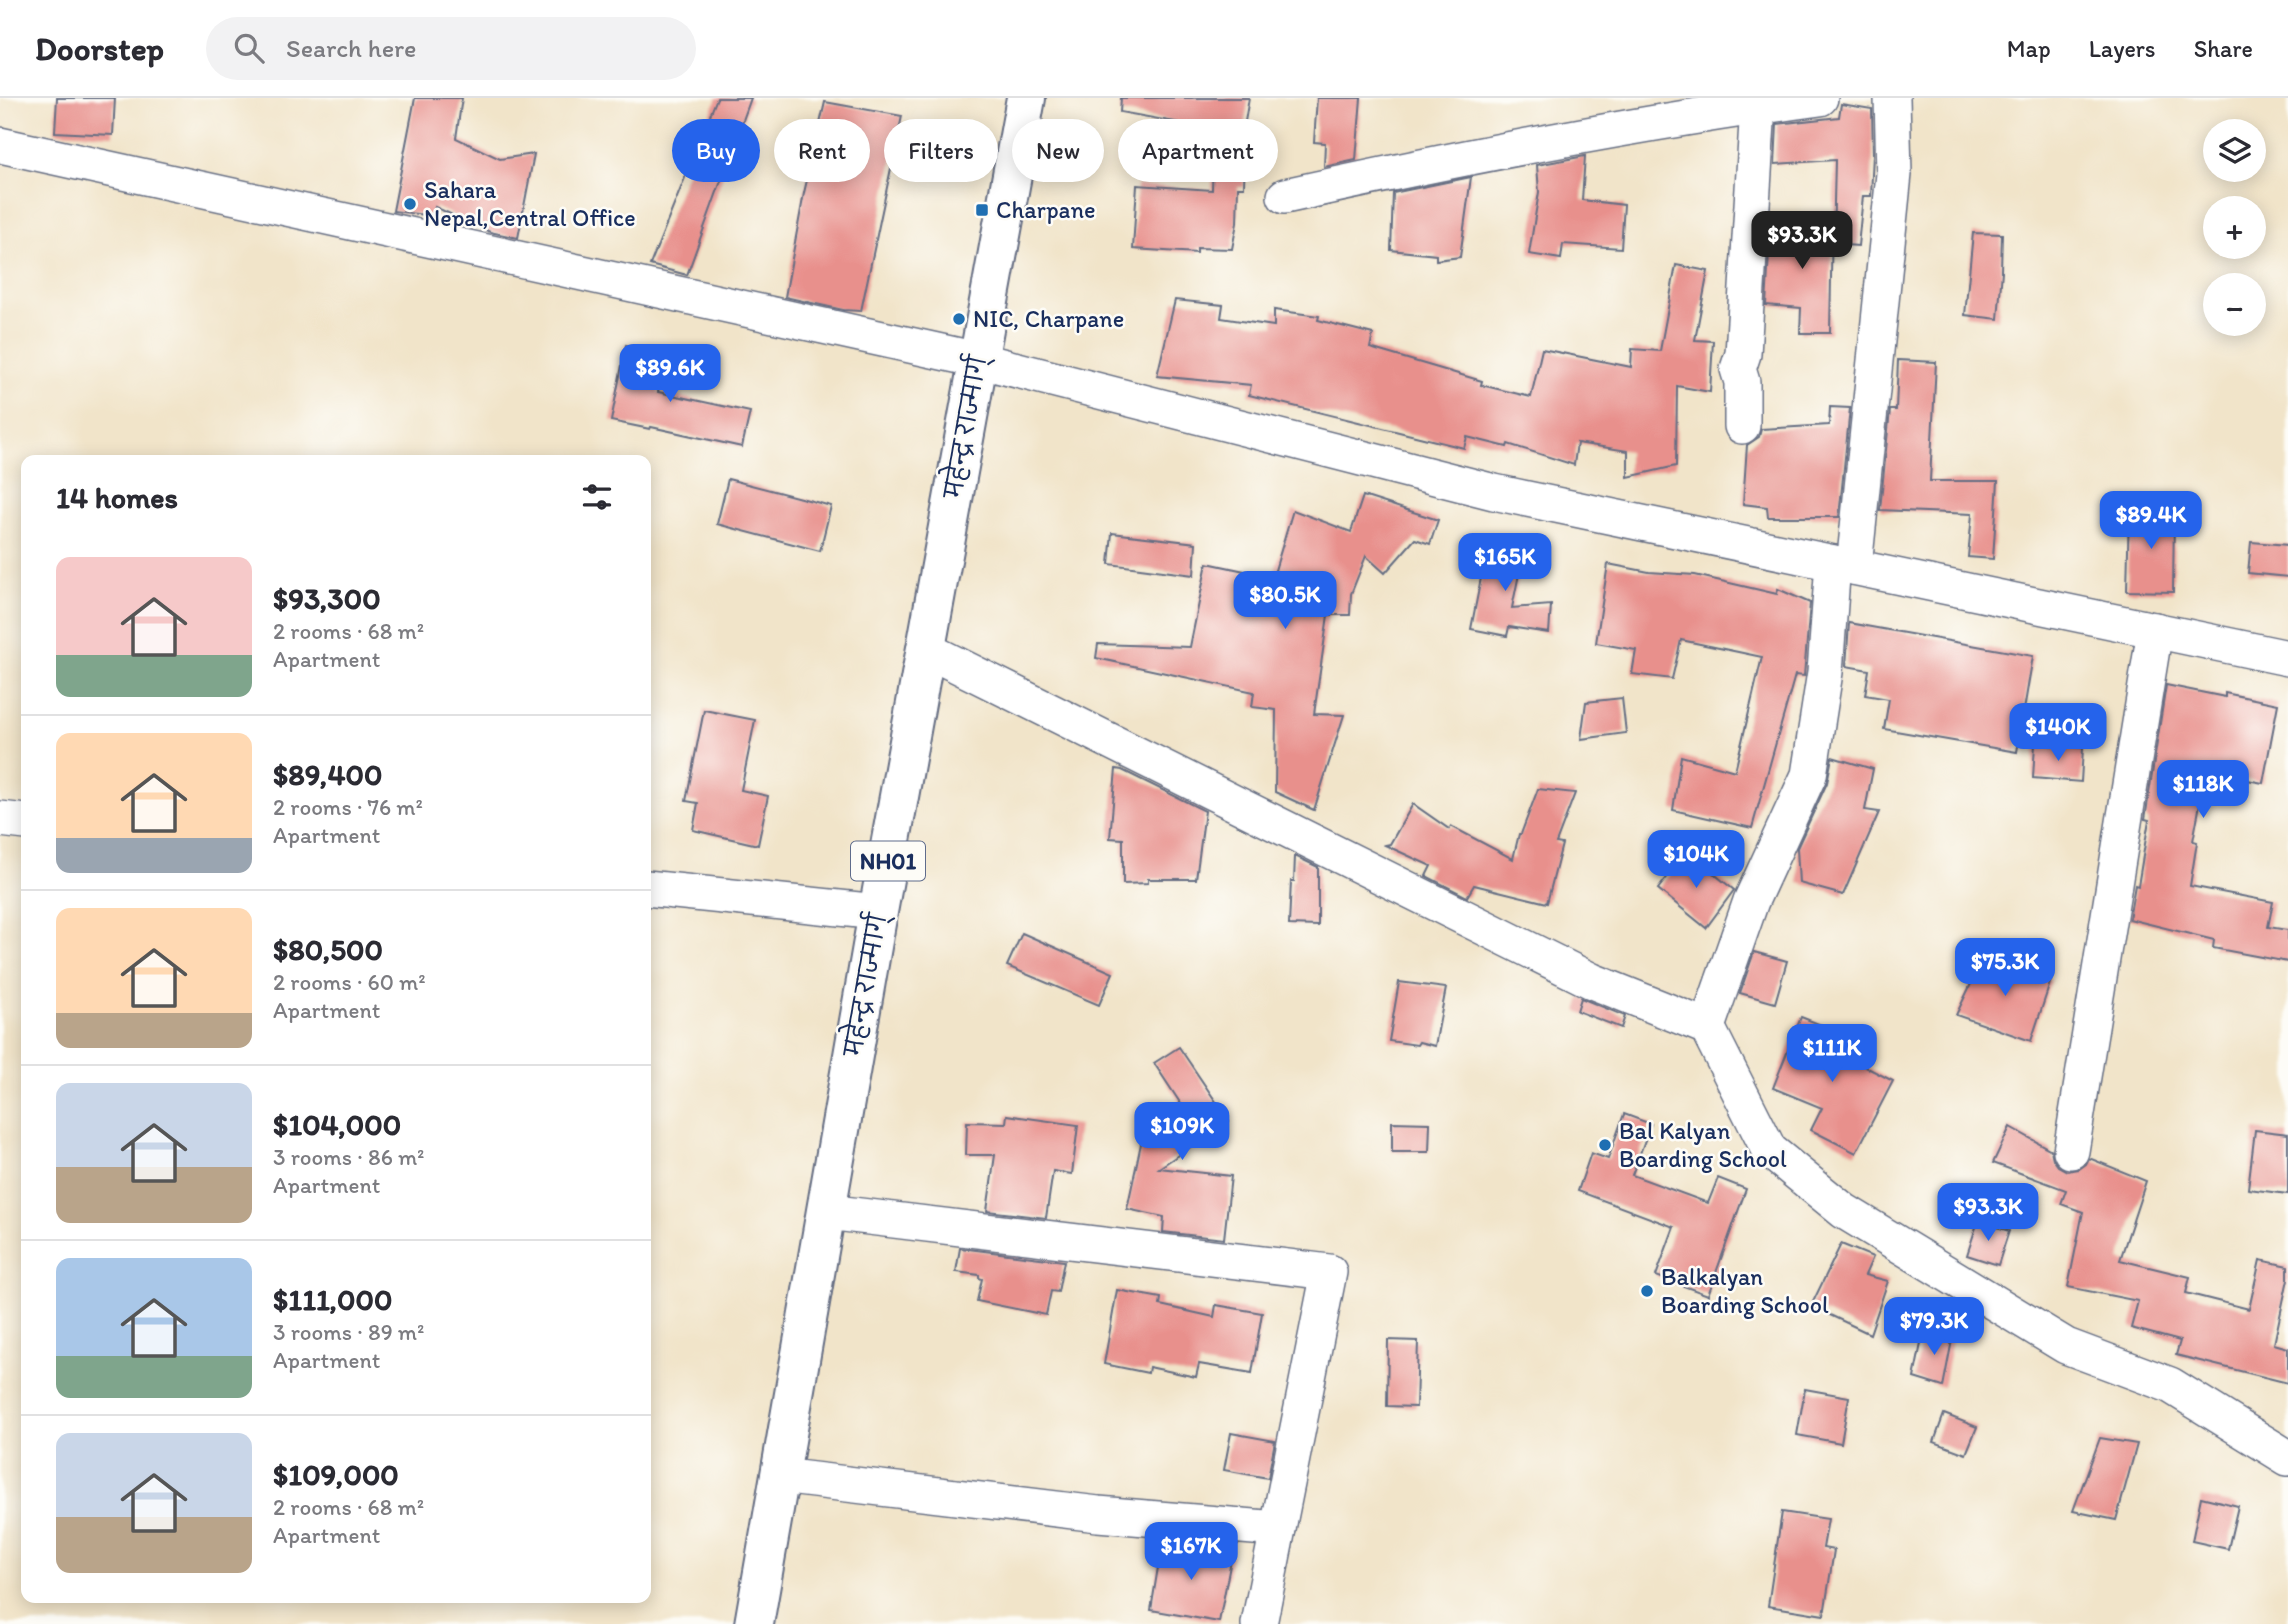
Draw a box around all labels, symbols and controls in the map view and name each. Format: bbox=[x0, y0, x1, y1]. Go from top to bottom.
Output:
search box bbox=[206, 17, 696, 80]
text: Doorstep bbox=[35, 29, 164, 68]
icon: search bbox=[230, 29, 268, 67]
text: Search here bbox=[286, 32, 416, 64]
text: Map bbox=[2007, 34, 2051, 63]
text: Layers bbox=[2089, 34, 2156, 63]
text: Share bbox=[2194, 34, 2253, 63]
chip: Buy bbox=[672, 119, 760, 182]
chip: Rent bbox=[774, 119, 870, 182]
chip: Filters bbox=[884, 119, 998, 182]
chip: New bbox=[1012, 119, 1104, 182]
chip: Apartment bbox=[1118, 119, 1278, 182]
map controls bbox=[2203, 119, 2266, 336]
button: layers bbox=[2203, 119, 2266, 182]
place label: Sahara Nepal,Central Office bbox=[424, 175, 636, 232]
place label: Charpane bbox=[996, 195, 1096, 224]
marker: Sahara Nepal,Central Office bbox=[402, 196, 418, 212]
button: + bbox=[2203, 196, 2266, 259]
marker: Charpane bbox=[974, 202, 990, 218]
pin: $93.3K bbox=[1745, 212, 1859, 271]
text: $93.3K bbox=[1767, 220, 1837, 248]
button: − bbox=[2203, 273, 2266, 336]
place label: NIC, Charpane bbox=[973, 304, 1124, 333]
marker: NIC, Charpane bbox=[951, 311, 967, 327]
pin: $89.6K bbox=[613, 344, 727, 404]
street label: महेन्द्र राज्मार्ग् bbox=[933, 351, 997, 503]
text: $89.6K bbox=[636, 353, 704, 381]
icon: filters bbox=[578, 478, 616, 516]
text: 14 homes bbox=[56, 479, 178, 516]
pin: $89.4K bbox=[2094, 491, 2208, 551]
text: $89.4K bbox=[2116, 500, 2186, 528]
pin: $165K bbox=[1456, 533, 1554, 593]
text: $165K bbox=[1474, 542, 1536, 570]
pin: $80.5K bbox=[1228, 572, 1342, 631]
text: $93,300 bbox=[273, 580, 381, 617]
text: $80.5K bbox=[1250, 580, 1320, 608]
icon: home bbox=[112, 585, 196, 669]
text: 2 rooms · 68 m² bbox=[273, 617, 424, 645]
text: Apartment bbox=[273, 645, 380, 673]
pin: $140K bbox=[2009, 704, 2107, 763]
text: $140K bbox=[2025, 712, 2091, 740]
text: $89,400 bbox=[273, 756, 382, 793]
pin: $118K bbox=[2154, 760, 2252, 820]
icon: home bbox=[112, 761, 196, 845]
text: $118K bbox=[2173, 769, 2233, 797]
text: 2 rooms · 76 m² bbox=[273, 793, 423, 821]
text: Apartment bbox=[273, 821, 380, 849]
pin: $104K bbox=[1647, 830, 1745, 890]
text: $104K bbox=[1663, 839, 1729, 867]
road number: NH01 bbox=[851, 842, 925, 880]
street label: महेन्द्र राज्मार्ग् bbox=[833, 909, 897, 1061]
text: $80,500 bbox=[273, 931, 383, 968]
icon: home bbox=[112, 936, 196, 1020]
pin: $75.3K bbox=[1948, 939, 2062, 998]
text: $75.3K bbox=[1971, 947, 2039, 975]
text: 2 rooms · 60 m² bbox=[273, 968, 426, 996]
text: Apartment bbox=[273, 996, 380, 1024]
pin: $111K bbox=[1783, 1024, 1881, 1084]
text: $111K bbox=[1803, 1033, 1861, 1061]
pin: $109K bbox=[1133, 1102, 1231, 1162]
text: $104,000 bbox=[273, 1106, 401, 1143]
icon: home bbox=[112, 1111, 196, 1195]
text: $109K bbox=[1150, 1111, 1214, 1139]
place label: Bal Kalyan Boarding School bbox=[1619, 1116, 1787, 1173]
marker: Bal Kalyan Boarding School bbox=[1597, 1137, 1613, 1153]
text: 3 rooms · 86 m² bbox=[273, 1143, 425, 1171]
text: Apartment bbox=[273, 1171, 380, 1199]
pin: $93.3K bbox=[1931, 1184, 2045, 1243]
text: $93.3K bbox=[1953, 1192, 2023, 1220]
place label: Balkalyan Boarding School bbox=[1661, 1262, 1829, 1319]
text: $111,000 bbox=[273, 1281, 393, 1318]
marker: Balkalyan Boarding School bbox=[1639, 1283, 1655, 1299]
icon: home bbox=[112, 1286, 196, 1370]
pin: $79.3K bbox=[1877, 1298, 1991, 1357]
text: $79.3K bbox=[1900, 1306, 1968, 1334]
text: 3 rooms · 89 m² bbox=[273, 1318, 424, 1346]
text: Apartment bbox=[273, 1346, 380, 1374]
text: $109,000 bbox=[273, 1456, 399, 1493]
icon: home bbox=[112, 1461, 196, 1545]
text: 2 rooms · 68 m² bbox=[273, 1493, 424, 1521]
text: Apartment bbox=[273, 1521, 380, 1549]
pin: $167K bbox=[1142, 1522, 1240, 1582]
text: $167K bbox=[1161, 1531, 1221, 1559]

